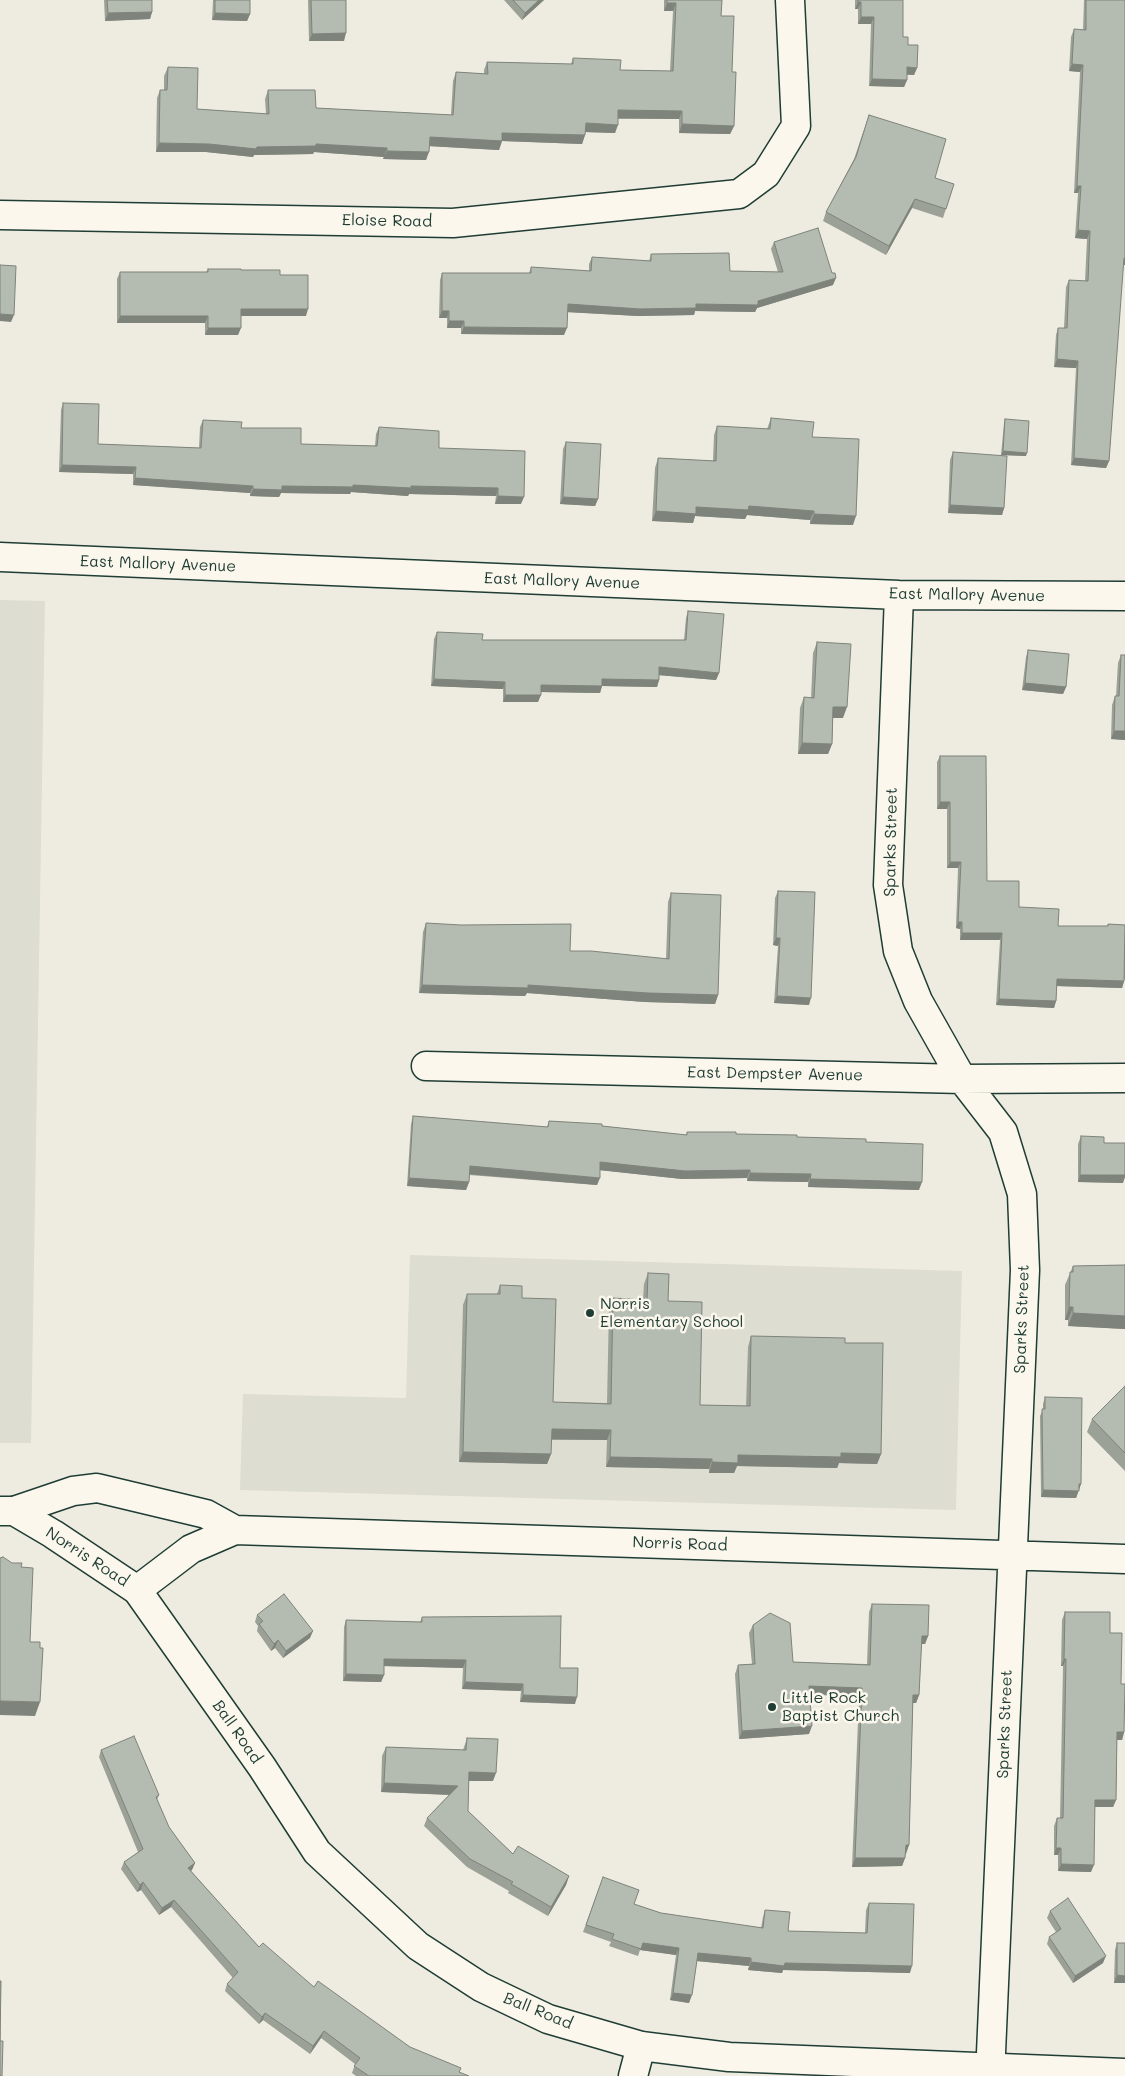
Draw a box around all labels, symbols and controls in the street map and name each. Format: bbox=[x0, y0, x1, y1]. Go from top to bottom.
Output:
street label: Eloise Road bbox=[342, 211, 432, 231]
street label: East Mallory Avenue bbox=[80, 552, 236, 576]
street label: East Mallory Avenue bbox=[484, 569, 640, 593]
street label: East Mallory Avenue bbox=[889, 584, 1045, 606]
street label: Sparks Street bbox=[880, 787, 902, 897]
street label: East Dempster Avenue bbox=[687, 1063, 863, 1085]
street label: Sparks Street bbox=[1011, 1264, 1033, 1374]
place label: Norris Elementary School bbox=[600, 1294, 744, 1332]
marker: Norris Elementary School bbox=[584, 1307, 596, 1319]
street label: Norris Road bbox=[42, 1523, 132, 1591]
street label: Norris Road bbox=[632, 1533, 728, 1555]
street label: Sparks Street bbox=[994, 1669, 1016, 1779]
place label: Little Rock Baptist Church bbox=[782, 1688, 899, 1726]
street label: Ball Road bbox=[208, 1697, 266, 1767]
marker: Little Rock Baptist Church bbox=[766, 1701, 778, 1713]
street label: Ball Road bbox=[501, 1988, 575, 2034]

